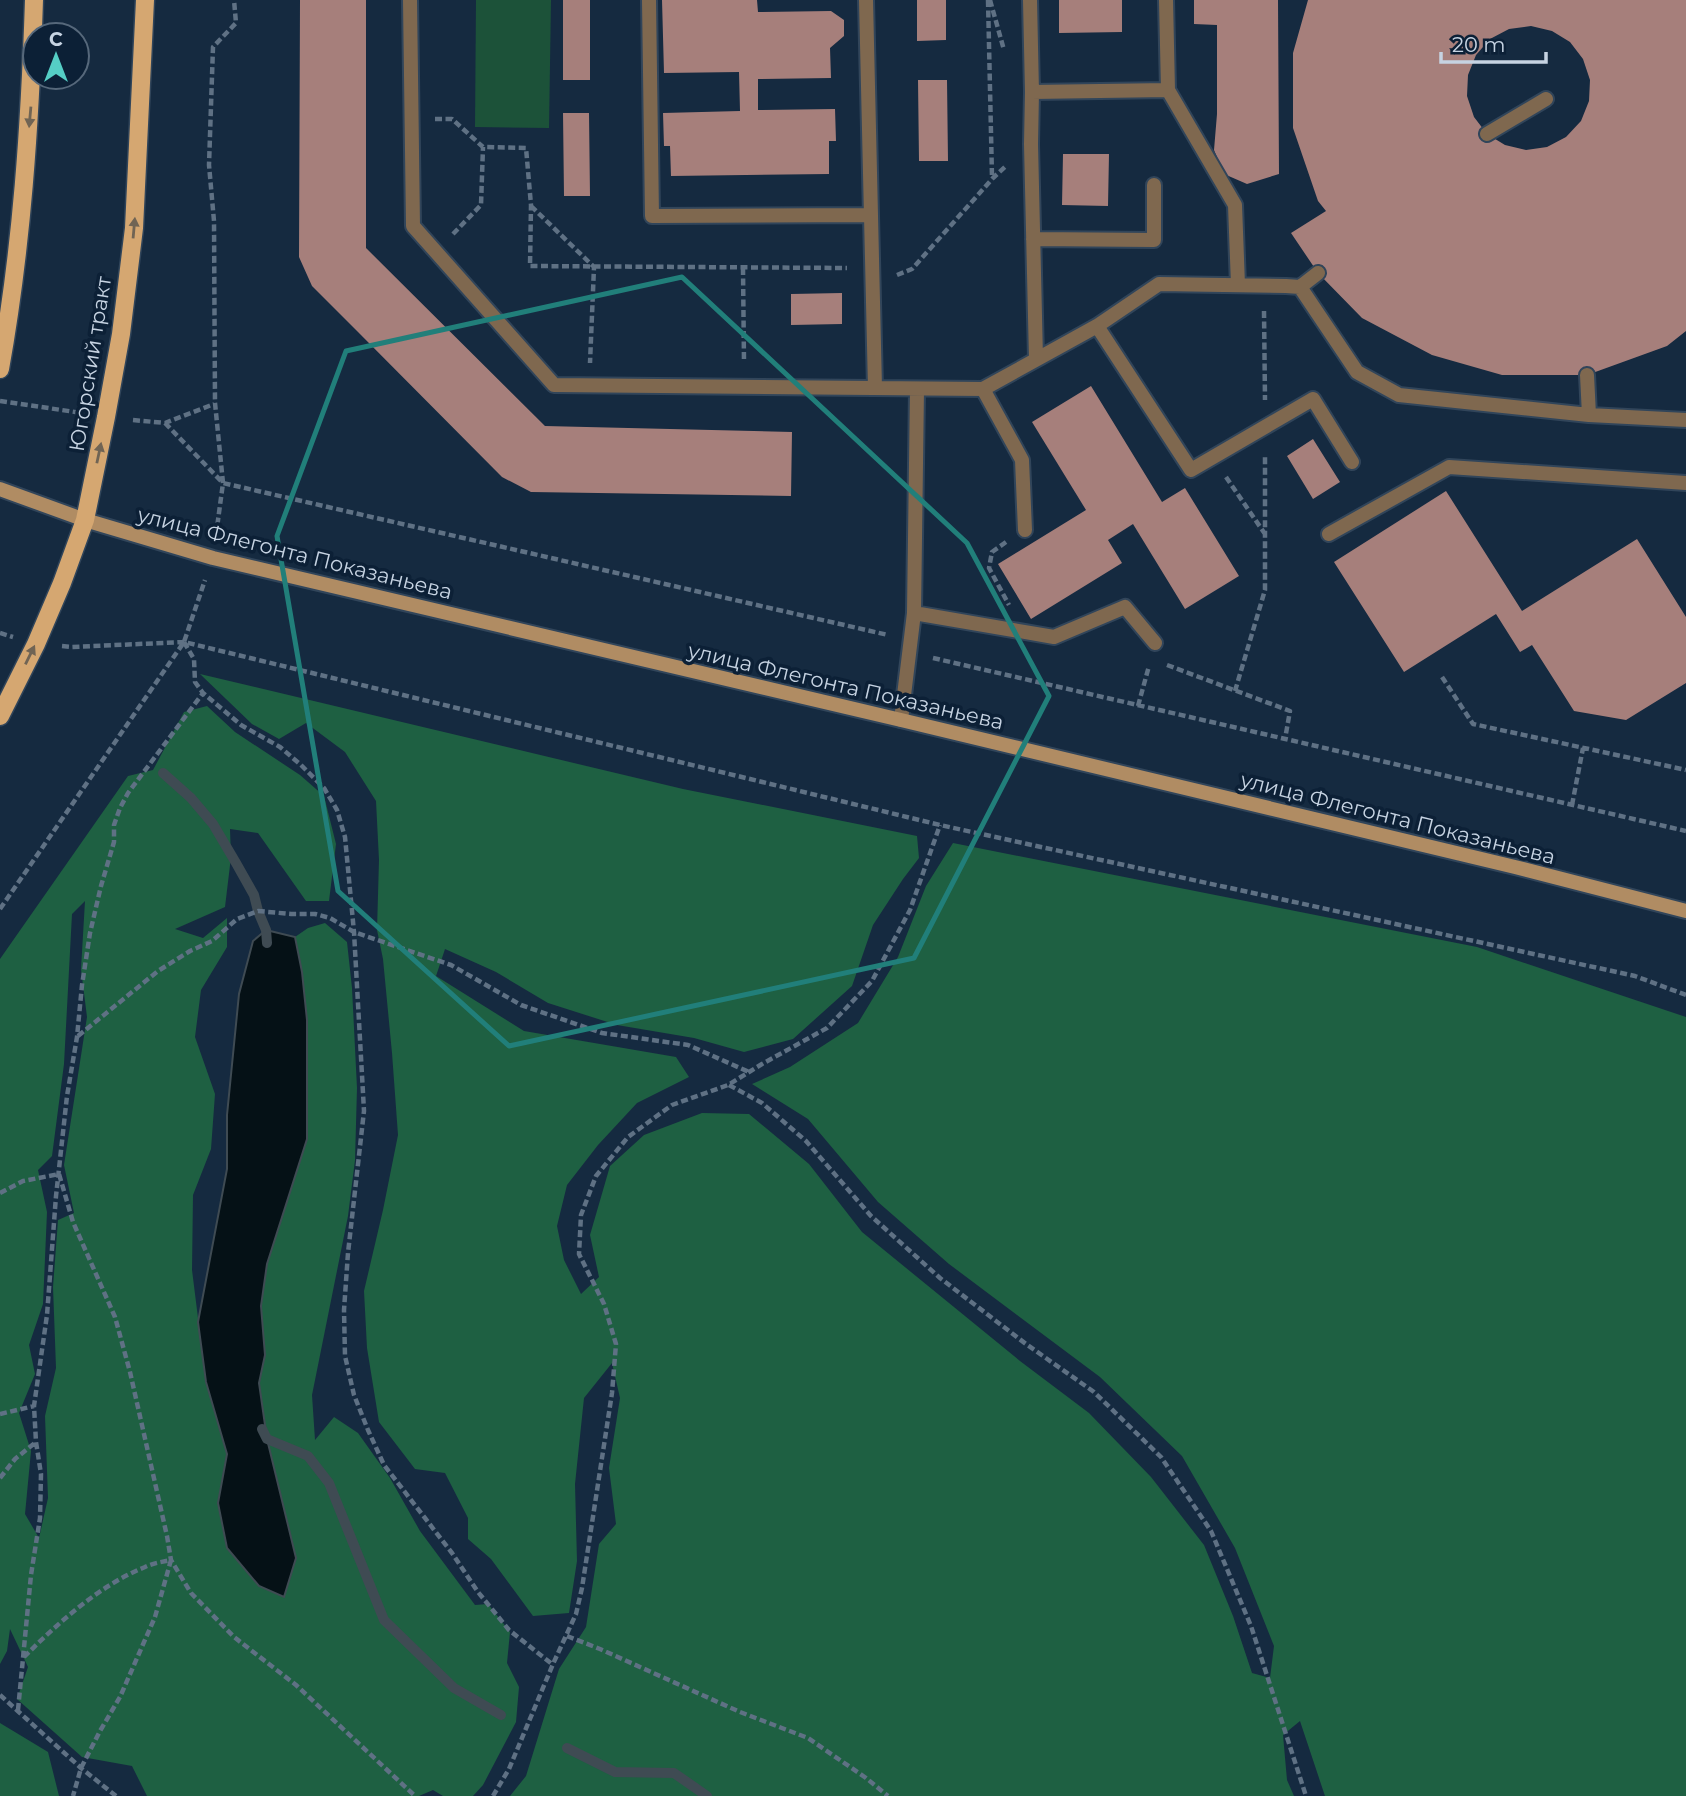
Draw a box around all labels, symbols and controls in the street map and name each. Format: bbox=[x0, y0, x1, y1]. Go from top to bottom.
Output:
north arrow bbox=[21, 21, 91, 91]
scale bar bbox=[1441, 21, 1546, 65]
text: С bbox=[49, 28, 63, 51]
text: 20 m bbox=[1452, 32, 1506, 57]
one-way arrow bbox=[24, 106, 35, 128]
one-way arrow bbox=[129, 217, 140, 239]
street label: Югорский тракт bbox=[64, 275, 116, 453]
one-way arrow bbox=[93, 442, 104, 464]
street label: улица Флегонта Показаньева bbox=[134, 502, 455, 604]
street label: улица Флегонта Показаньева bbox=[685, 637, 1006, 735]
one-way arrow bbox=[25, 645, 36, 665]
street label: улица Флегонта Показаньева bbox=[1237, 767, 1558, 869]

